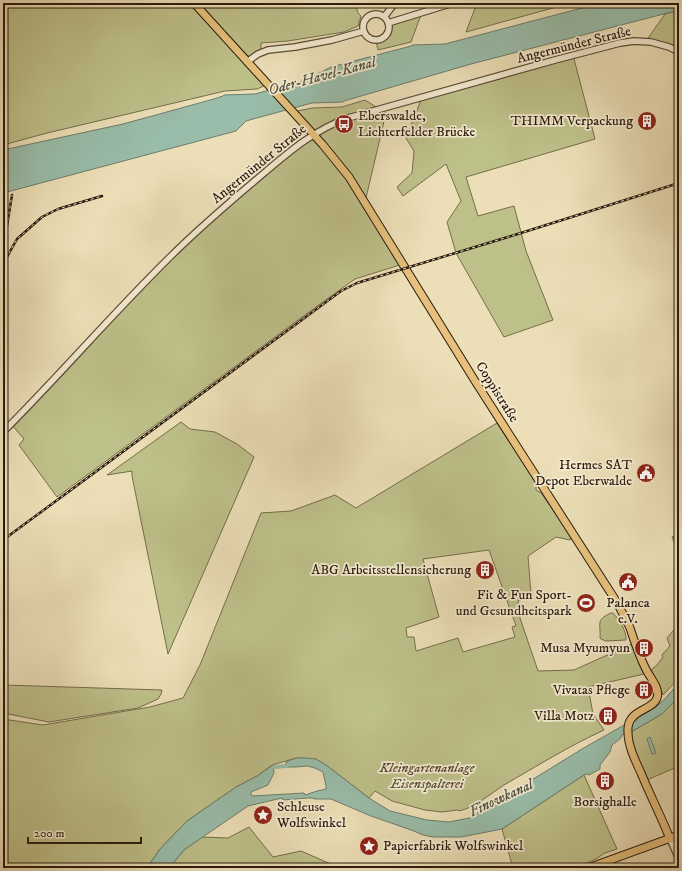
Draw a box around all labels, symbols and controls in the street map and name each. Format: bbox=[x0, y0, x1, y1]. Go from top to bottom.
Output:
street label: Angermünder Straße bbox=[515, 22, 633, 68]
water label: Oder-Havel-Kanal bbox=[266, 52, 380, 100]
place label: Eberswalde, Lichterfelder Brücke bbox=[358, 107, 475, 141]
building icon: THIMM Verpackung bbox=[636, 110, 658, 132]
place label: THIMM Verpackung bbox=[510, 112, 633, 130]
bus stop icon: Eberswalde, Lichterfelder Brücke bbox=[333, 113, 355, 135]
street label: Angermünder Straße bbox=[208, 120, 310, 208]
street label: Coppistraße bbox=[471, 358, 523, 426]
place label: Hermes SAT Depot Eberwalde bbox=[535, 456, 632, 490]
public building icon: Hermes SAT Depot Eberwalde bbox=[635, 462, 657, 484]
building icon: ABG Arbeitsstellensicherung bbox=[474, 559, 496, 581]
place label: ABG Arbeitsstellensicherung bbox=[311, 561, 471, 579]
public building icon: Palanca e.V. bbox=[617, 571, 639, 593]
place label: Fit & Fun Sport- und Gesundheitspark bbox=[456, 586, 572, 620]
sports icon: Fit & Fun Sport- und Gesundheitspark bbox=[575, 592, 597, 614]
place label: Palanca e.V. bbox=[606, 594, 650, 628]
building icon: Musa Myumyun bbox=[633, 637, 655, 659]
place label: Musa Myumyun bbox=[540, 639, 631, 657]
building icon: Vivatas Pflege bbox=[633, 679, 655, 701]
place label: Vivatas Pflege bbox=[552, 681, 630, 699]
building icon: Villa Motz bbox=[597, 705, 619, 727]
place label: Villa Motz bbox=[533, 707, 594, 725]
park label: Kleingartenanlage Eisenspalterei bbox=[378, 759, 476, 793]
building icon: Borsighalle bbox=[594, 770, 616, 792]
water label: Finowkanal bbox=[466, 774, 538, 821]
place label: Borsighalle bbox=[573, 793, 637, 811]
place label: Schleuse Wolfswinkel bbox=[276, 798, 347, 832]
place icon: Schleuse Wolfswinkel bbox=[252, 804, 274, 826]
scale bar bbox=[28, 819, 141, 845]
text: 200 m bbox=[34, 826, 64, 841]
place icon: Papierfabrik Wolfswinkel bbox=[358, 835, 380, 857]
place label: Papierfabrik Wolfswinkel bbox=[383, 837, 524, 855]

